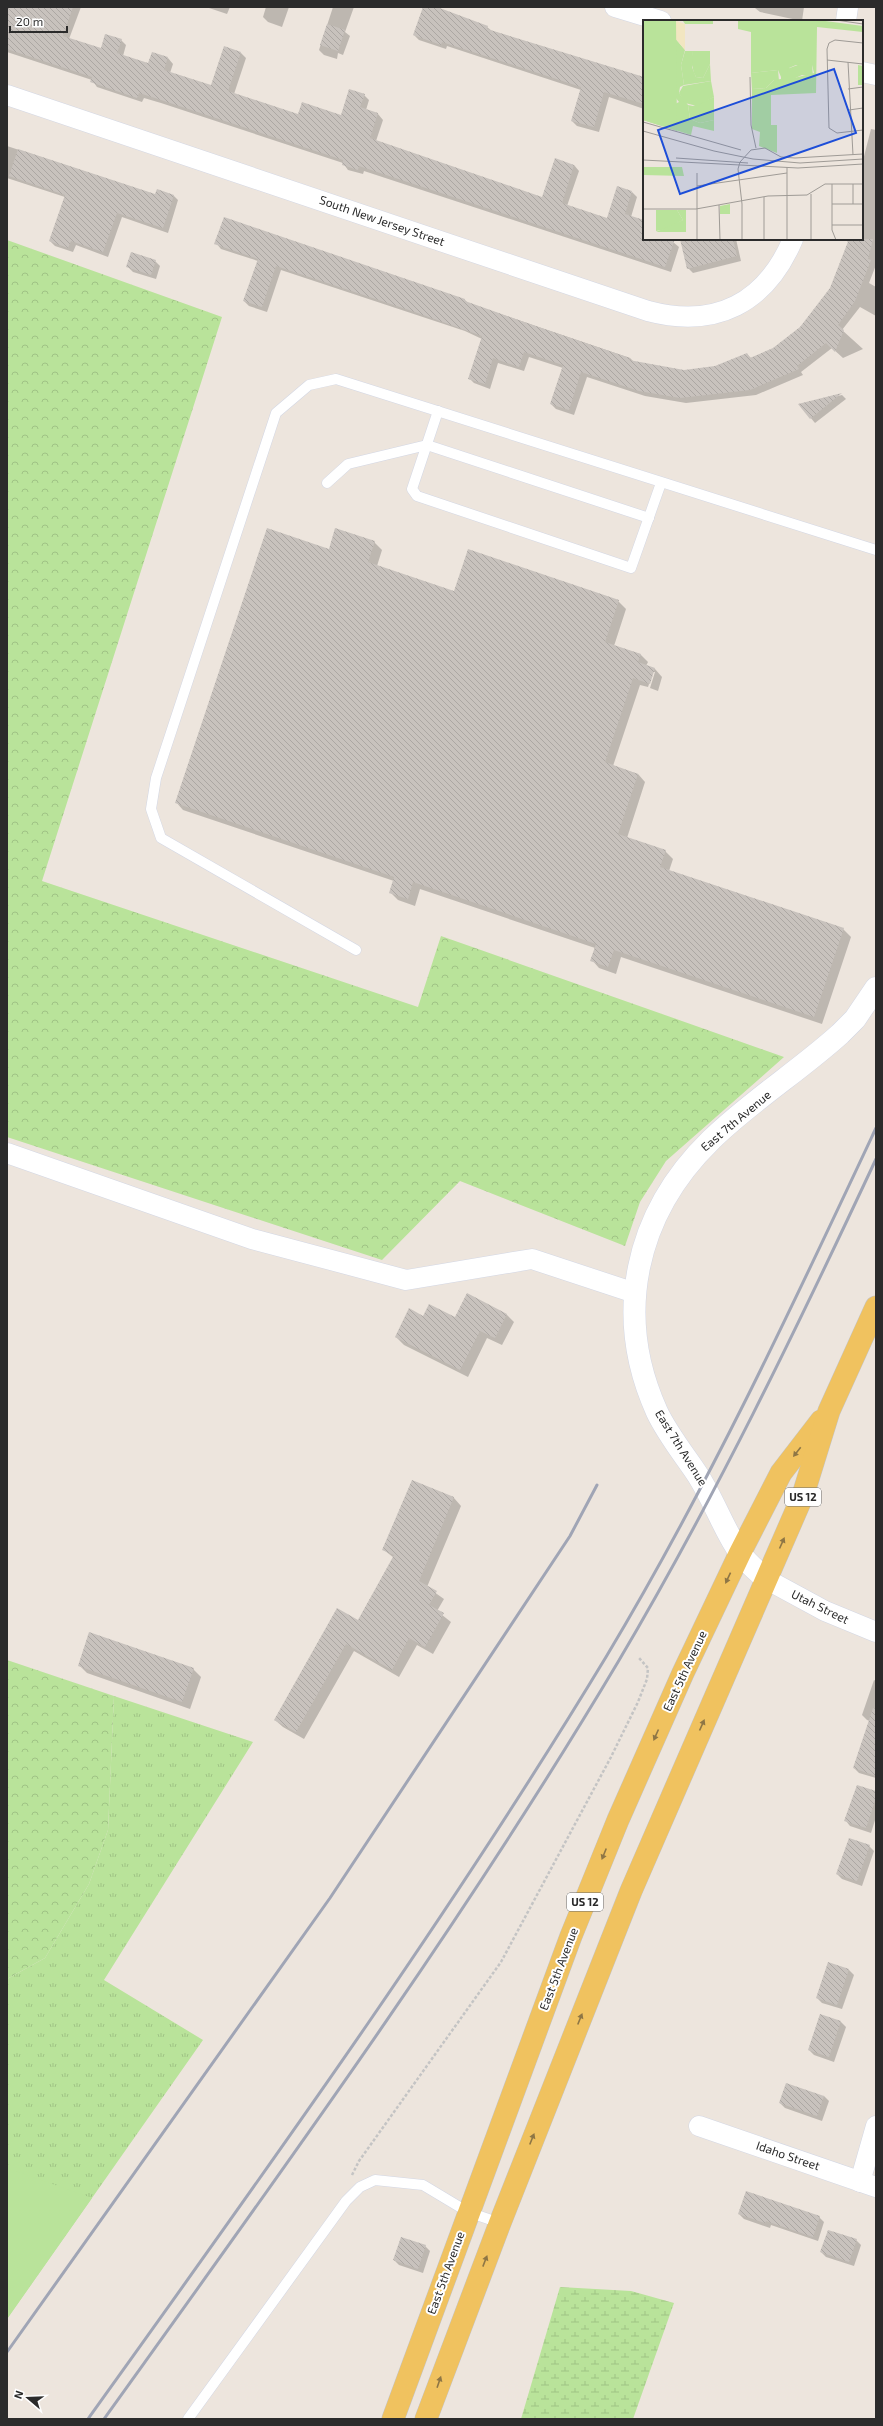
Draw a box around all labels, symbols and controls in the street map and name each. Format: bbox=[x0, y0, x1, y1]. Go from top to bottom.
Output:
scale bar bbox=[10, 8, 67, 34]
text: 20 m bbox=[16, 14, 43, 28]
inset map bbox=[643, 20, 863, 240]
street label: South New Jersey Street bbox=[318, 192, 447, 248]
street label: East 7th Avenue bbox=[698, 1087, 773, 1154]
street label: East 7th Avenue bbox=[653, 1407, 711, 1488]
one-way arrow bbox=[792, 1447, 801, 1458]
road number: US 12 bbox=[785, 1488, 821, 1506]
one-way arrow bbox=[779, 1538, 785, 1549]
one-way arrow bbox=[725, 1573, 731, 1584]
street label: Utah Street bbox=[789, 1586, 852, 1626]
street label: East 5th Avenue bbox=[659, 1628, 709, 1713]
one-way arrow bbox=[699, 1719, 705, 1731]
one-way arrow bbox=[653, 1729, 659, 1740]
one-way arrow bbox=[601, 1849, 607, 1861]
road number: US 12 bbox=[567, 1893, 603, 1911]
street label: East 5th Avenue bbox=[536, 1925, 580, 2012]
one-way arrow bbox=[578, 2012, 584, 2024]
one-way arrow bbox=[530, 2133, 536, 2145]
street label: Idaho Street bbox=[755, 2138, 822, 2173]
street label: East 5th Avenue bbox=[424, 2229, 467, 2316]
one-way arrow bbox=[483, 2254, 489, 2266]
one-way arrow bbox=[437, 2376, 443, 2388]
north arrow bbox=[8, 2378, 48, 2418]
text: N bbox=[11, 2389, 26, 2400]

